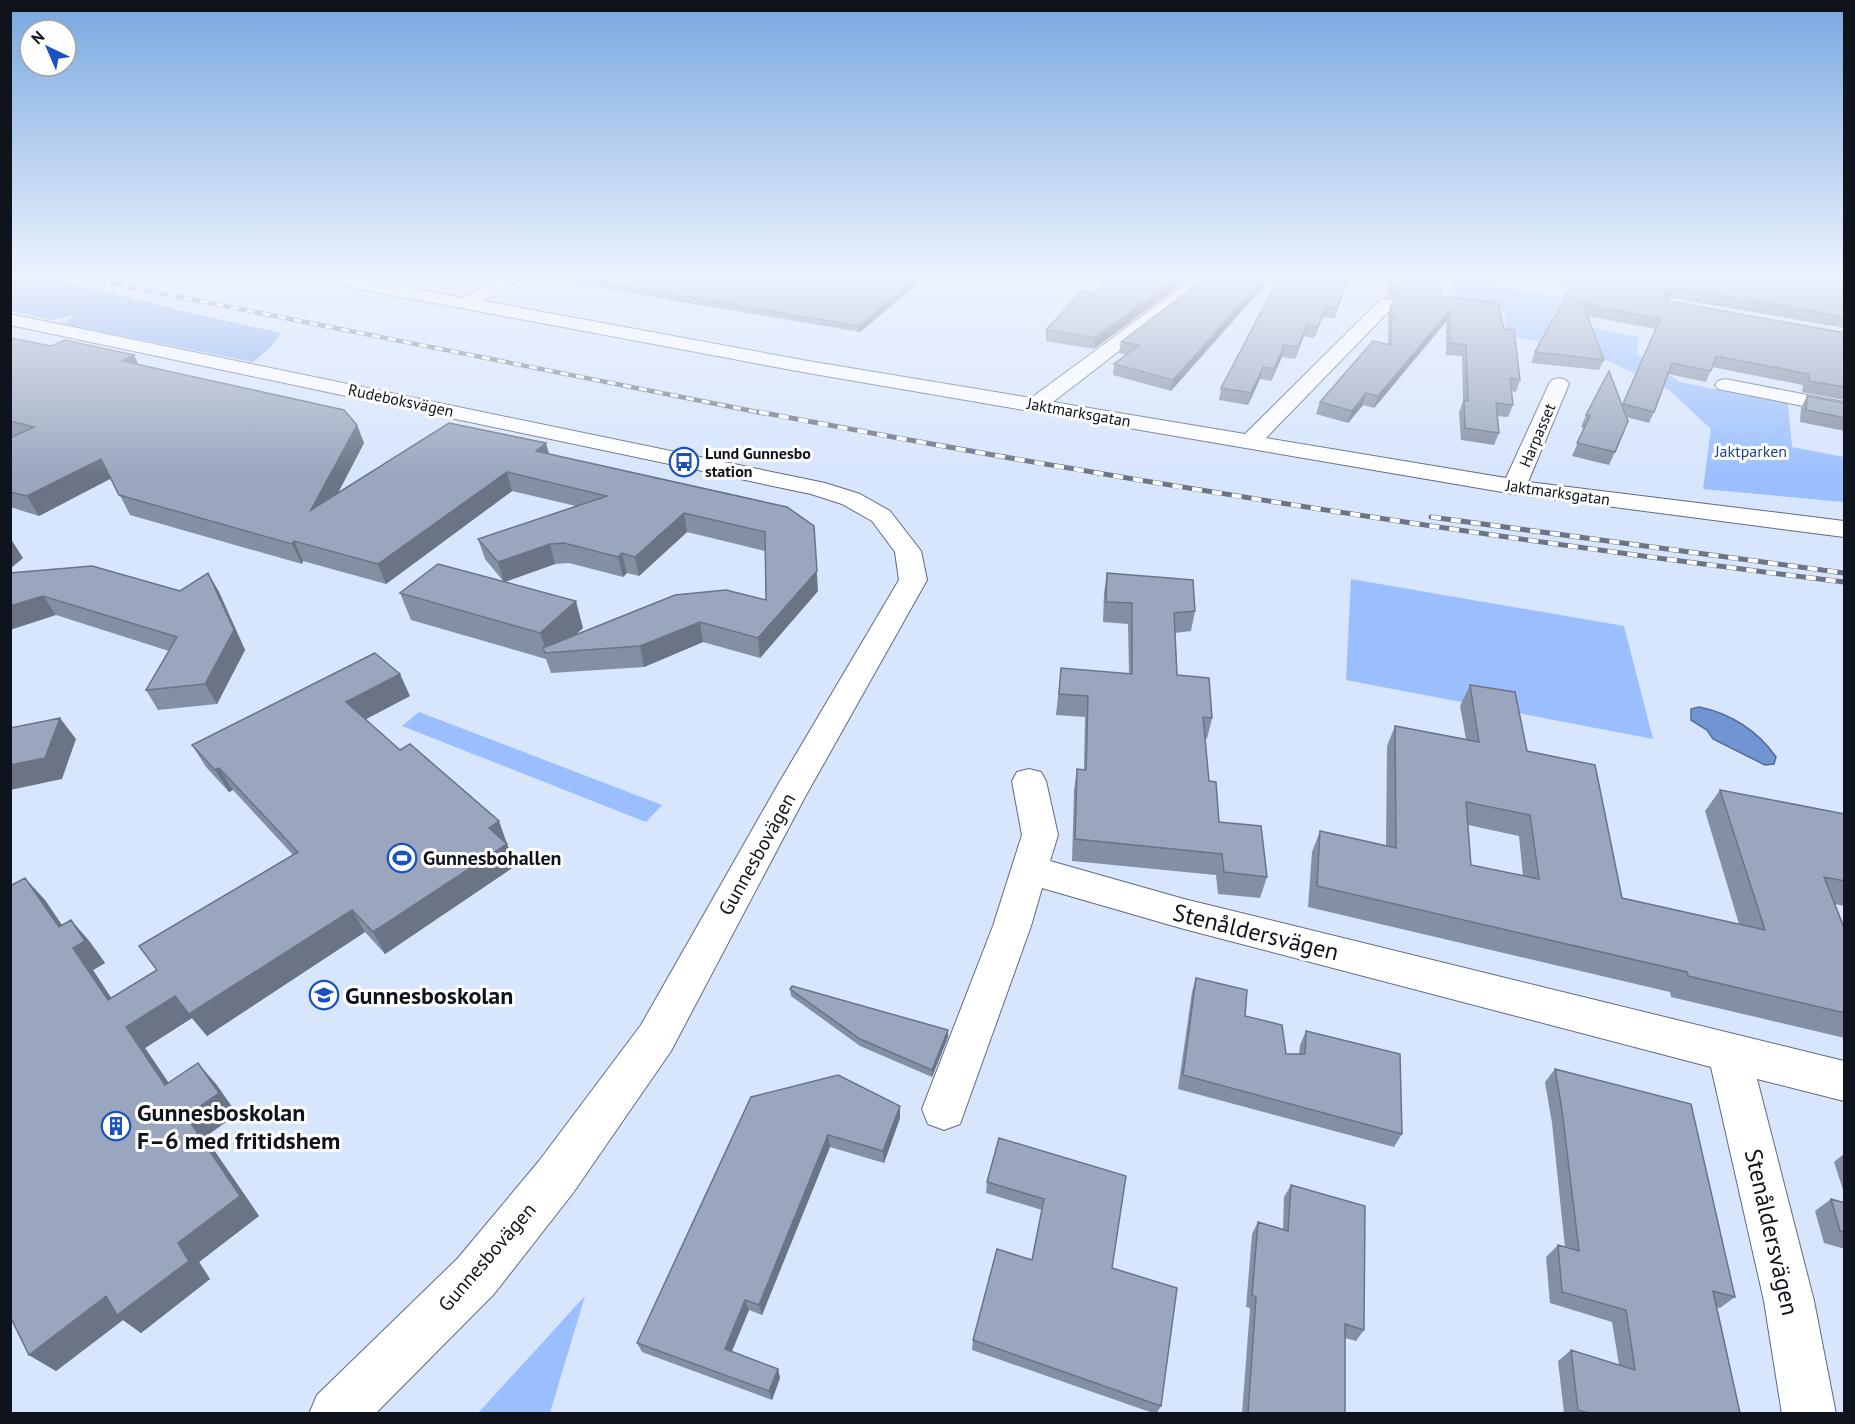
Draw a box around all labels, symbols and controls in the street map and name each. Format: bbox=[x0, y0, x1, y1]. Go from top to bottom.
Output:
north arrow bbox=[18, 18, 78, 78]
text: N bbox=[27, 26, 48, 48]
street label: Rudeboksvägen bbox=[346, 379, 456, 421]
street label: Jaktmarksgatan bbox=[1025, 393, 1132, 431]
street label: Harpasset bbox=[1515, 399, 1560, 470]
park label: Jaktparken bbox=[1714, 441, 1787, 461]
place label: Lund Gunnesbo station bbox=[705, 443, 811, 481]
bus stop icon: Lund Gunnesbo station bbox=[668, 446, 700, 478]
street label: Jaktmarksgatan bbox=[1504, 475, 1611, 509]
street label: Gunnesbovägen bbox=[713, 788, 801, 920]
sports icon: Gunnesbohallen bbox=[386, 842, 418, 874]
place label: Gunnesbohallen bbox=[423, 845, 561, 871]
street label: Stenåldersvägen bbox=[1170, 896, 1342, 968]
school or university icon: Gunnesboskolan bbox=[308, 979, 340, 1011]
place label: Gunnesboskolan bbox=[345, 980, 513, 1011]
place label: Gunnesboskolan F–6 med fritidshem bbox=[137, 1097, 340, 1156]
building icon: Gunnesboskolan F–6 med fritidshem bbox=[100, 1110, 132, 1142]
street label: Stenåldersvägen bbox=[1738, 1146, 1806, 1318]
street label: Gunnesbovägen bbox=[433, 1197, 541, 1317]

